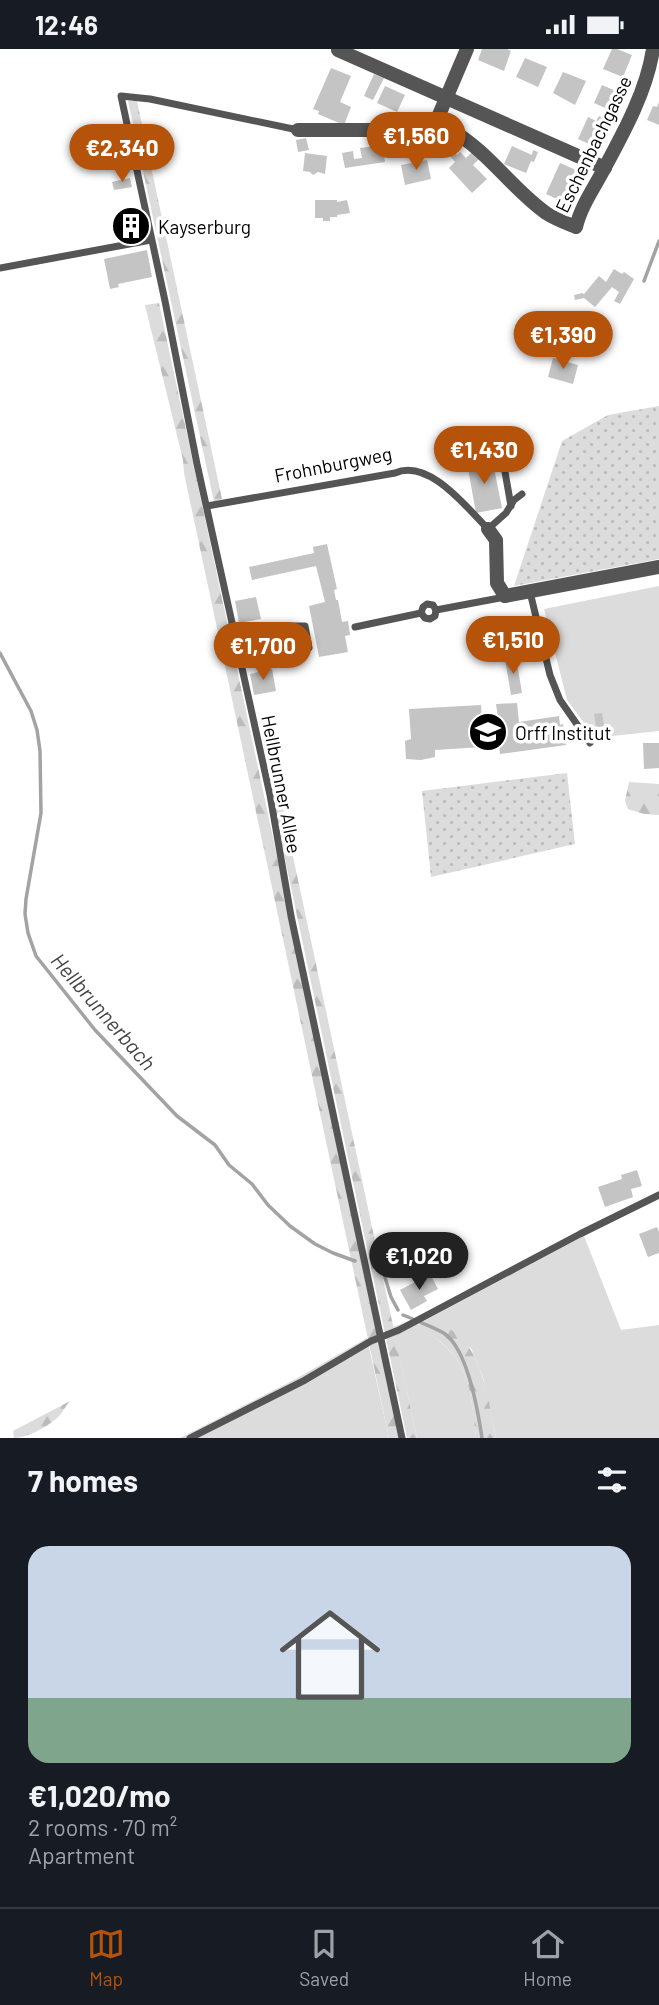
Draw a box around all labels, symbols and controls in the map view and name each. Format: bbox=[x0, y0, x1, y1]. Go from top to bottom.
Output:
text: 12:46 bbox=[35, 9, 98, 40]
street label: Eschenbachgasse bbox=[550, 72, 636, 216]
pin: €1,560 bbox=[359, 113, 473, 172]
text: €1,560 bbox=[383, 121, 449, 149]
pin: €2,340 bbox=[65, 125, 179, 184]
text: €2,340 bbox=[85, 133, 159, 161]
building icon: Kayserburg bbox=[110, 205, 152, 247]
place label: Kayserburg bbox=[158, 215, 251, 238]
pin: €1,390 bbox=[506, 311, 620, 371]
text: €1,390 bbox=[530, 320, 596, 348]
pin: €1,430 bbox=[427, 427, 541, 486]
text: €1,430 bbox=[450, 435, 518, 463]
street label: Frohnburgweg bbox=[272, 441, 394, 487]
pin: €1,510 bbox=[456, 617, 570, 676]
pin: €1,700 bbox=[206, 623, 320, 682]
text: €1,510 bbox=[482, 625, 544, 653]
text: €1,700 bbox=[230, 631, 296, 659]
school or university icon: Orff Institut bbox=[467, 711, 509, 753]
street label: Hellbrunner Allee bbox=[257, 713, 307, 855]
place label: Orff Institut bbox=[515, 721, 611, 744]
water label: Hellbrunnerbach bbox=[46, 947, 162, 1075]
pin: €1,020 bbox=[362, 1233, 476, 1292]
text: €1,020 bbox=[385, 1241, 453, 1269]
icon: filters bbox=[593, 1461, 631, 1499]
text: 7 homes bbox=[28, 1462, 138, 1498]
icon: home bbox=[267, 1592, 393, 1718]
text: €1,020/mo bbox=[28, 1777, 171, 1813]
text: 2 rooms · 70 m² bbox=[28, 1813, 177, 1841]
text: Apartment bbox=[28, 1841, 135, 1869]
tab: Map bbox=[87, 1925, 125, 1990]
tab: Saved bbox=[299, 1925, 349, 1990]
tab: Home bbox=[523, 1925, 572, 1990]

